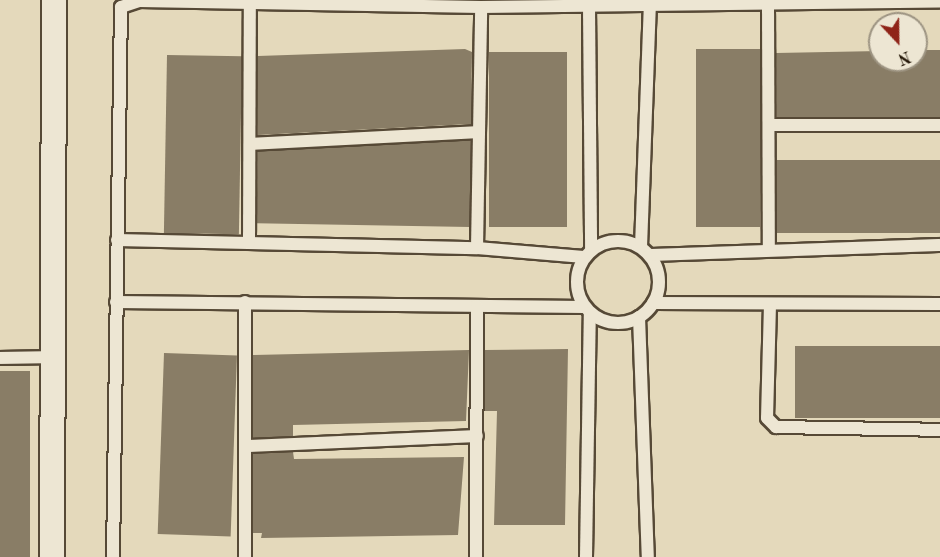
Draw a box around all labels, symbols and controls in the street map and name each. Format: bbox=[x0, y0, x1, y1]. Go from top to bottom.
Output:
north arrow bbox=[868, 12, 928, 72]
text: N bbox=[895, 47, 913, 67]

